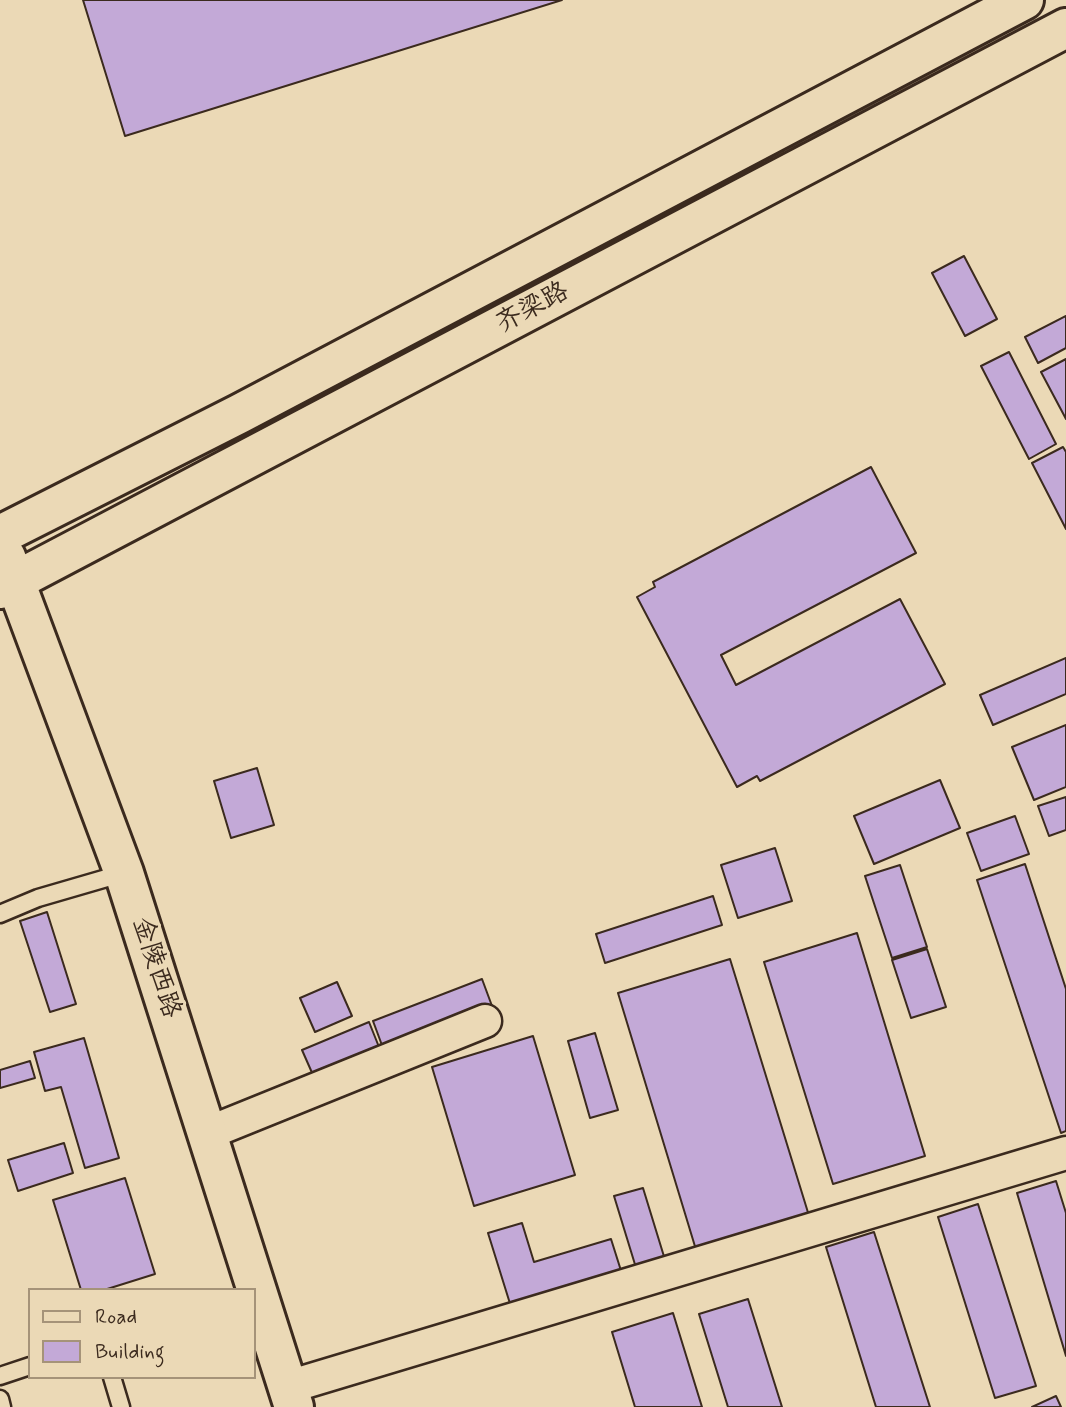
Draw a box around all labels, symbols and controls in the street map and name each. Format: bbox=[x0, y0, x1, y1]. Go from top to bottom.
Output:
street label: 齐梁路 bbox=[491, 277, 575, 341]
street label: 金陵西路 bbox=[124, 914, 186, 1022]
legend bbox=[28, 1288, 256, 1379]
text: Road bbox=[95, 1303, 137, 1331]
text: Building bbox=[95, 1338, 165, 1366]

